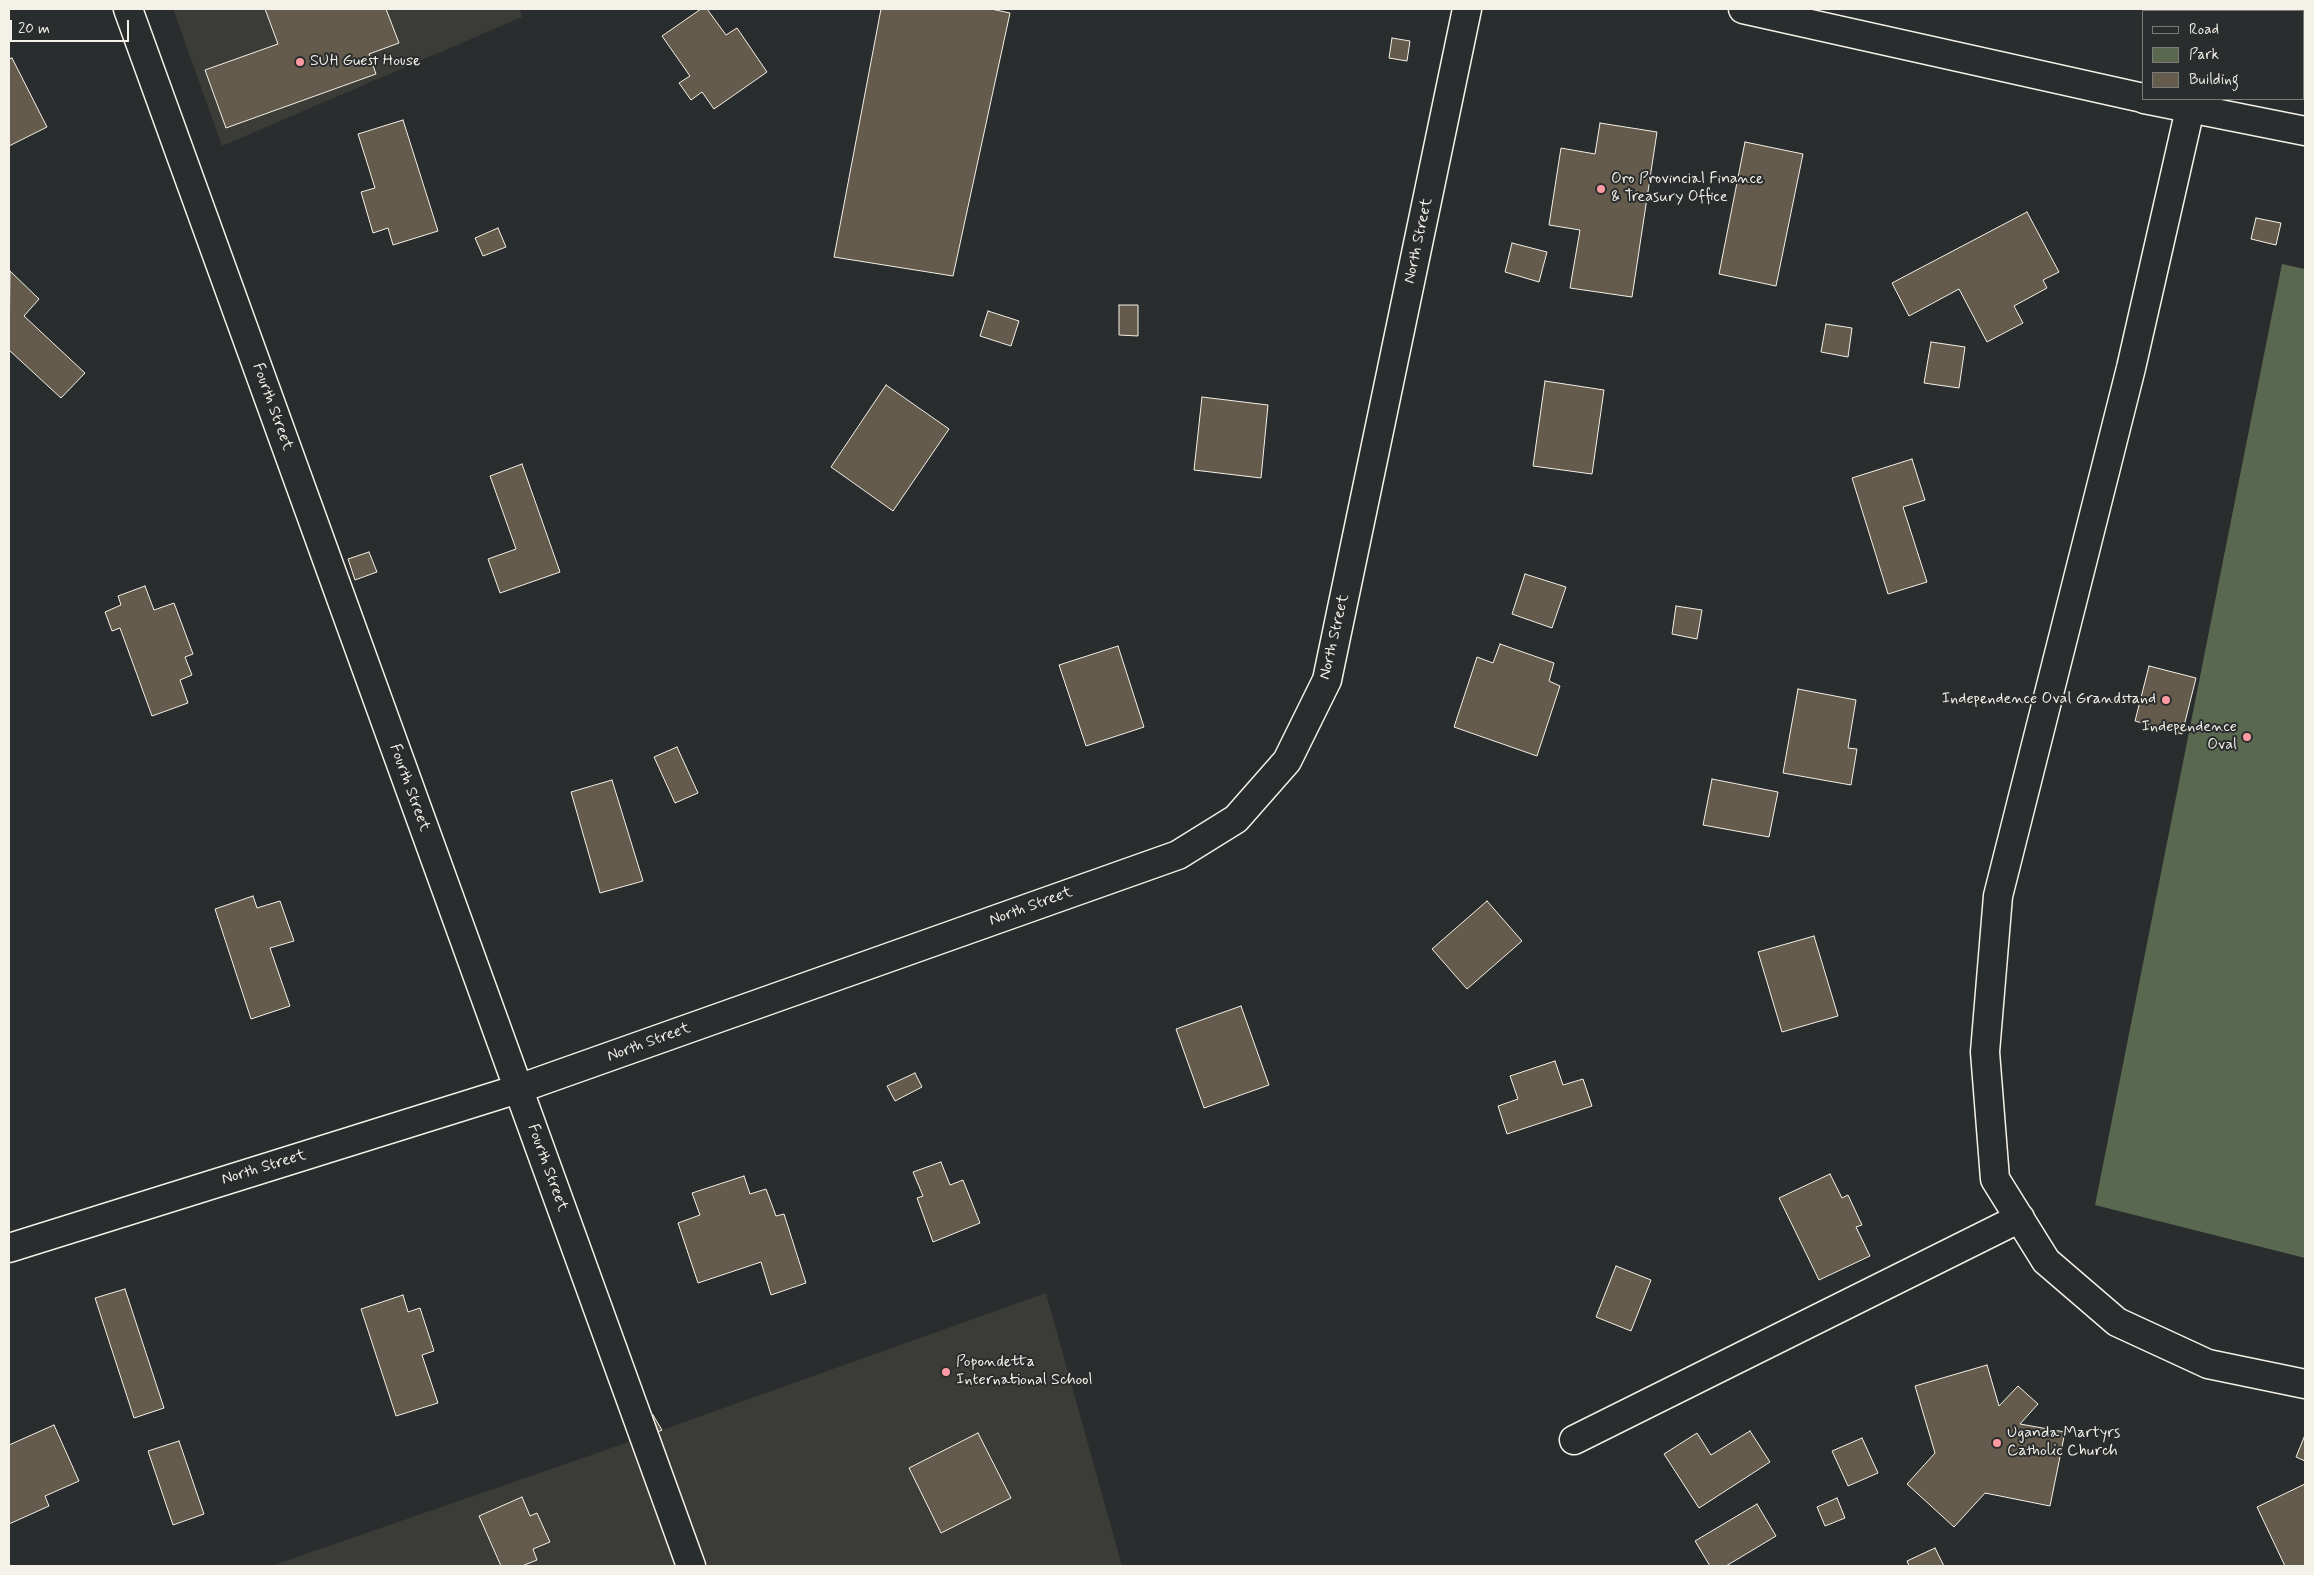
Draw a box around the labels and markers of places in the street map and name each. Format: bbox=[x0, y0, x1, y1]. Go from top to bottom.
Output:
place label: SUH Guest House bbox=[310, 52, 421, 72]
marker: SUH Guest House bbox=[294, 56, 306, 68]
place label: Oro Provincial Finance & Treasury Office bbox=[1611, 170, 1764, 208]
marker: Oro Provincial Finance & Treasury Office bbox=[1595, 183, 1607, 195]
place label: Independence Oval Grandstand bbox=[1942, 690, 2156, 710]
marker: Independence Oval Grandstand bbox=[2160, 694, 2172, 706]
place label: Independence Oval bbox=[2142, 718, 2237, 756]
marker: Independence Oval bbox=[2241, 731, 2253, 743]
place label: Popondetta International School bbox=[956, 1353, 1092, 1391]
marker: Popondetta International School bbox=[940, 1366, 952, 1378]
place label: Uganda Martyrs Catholic Church bbox=[2007, 1424, 2120, 1462]
marker: Uganda Martyrs Catholic Church bbox=[1991, 1437, 2003, 1449]

